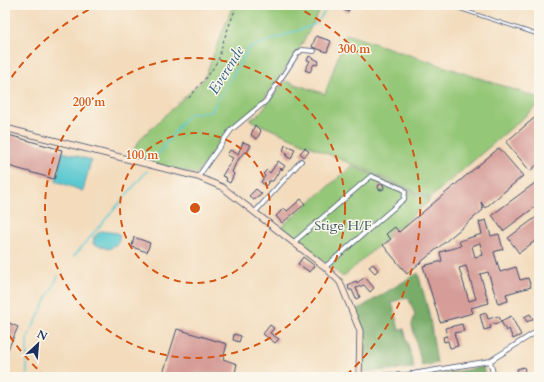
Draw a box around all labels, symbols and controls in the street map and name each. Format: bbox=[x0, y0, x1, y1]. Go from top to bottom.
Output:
text: 300 m bbox=[338, 41, 371, 57]
water label: Everende bbox=[203, 42, 249, 98]
text: 200 m bbox=[73, 94, 106, 110]
text: 100 m bbox=[126, 147, 159, 163]
centre of rings bbox=[188, 201, 202, 215]
park label: Stige H/F bbox=[314, 216, 372, 235]
north arrow bbox=[18, 324, 58, 364]
text: N bbox=[35, 327, 50, 344]

